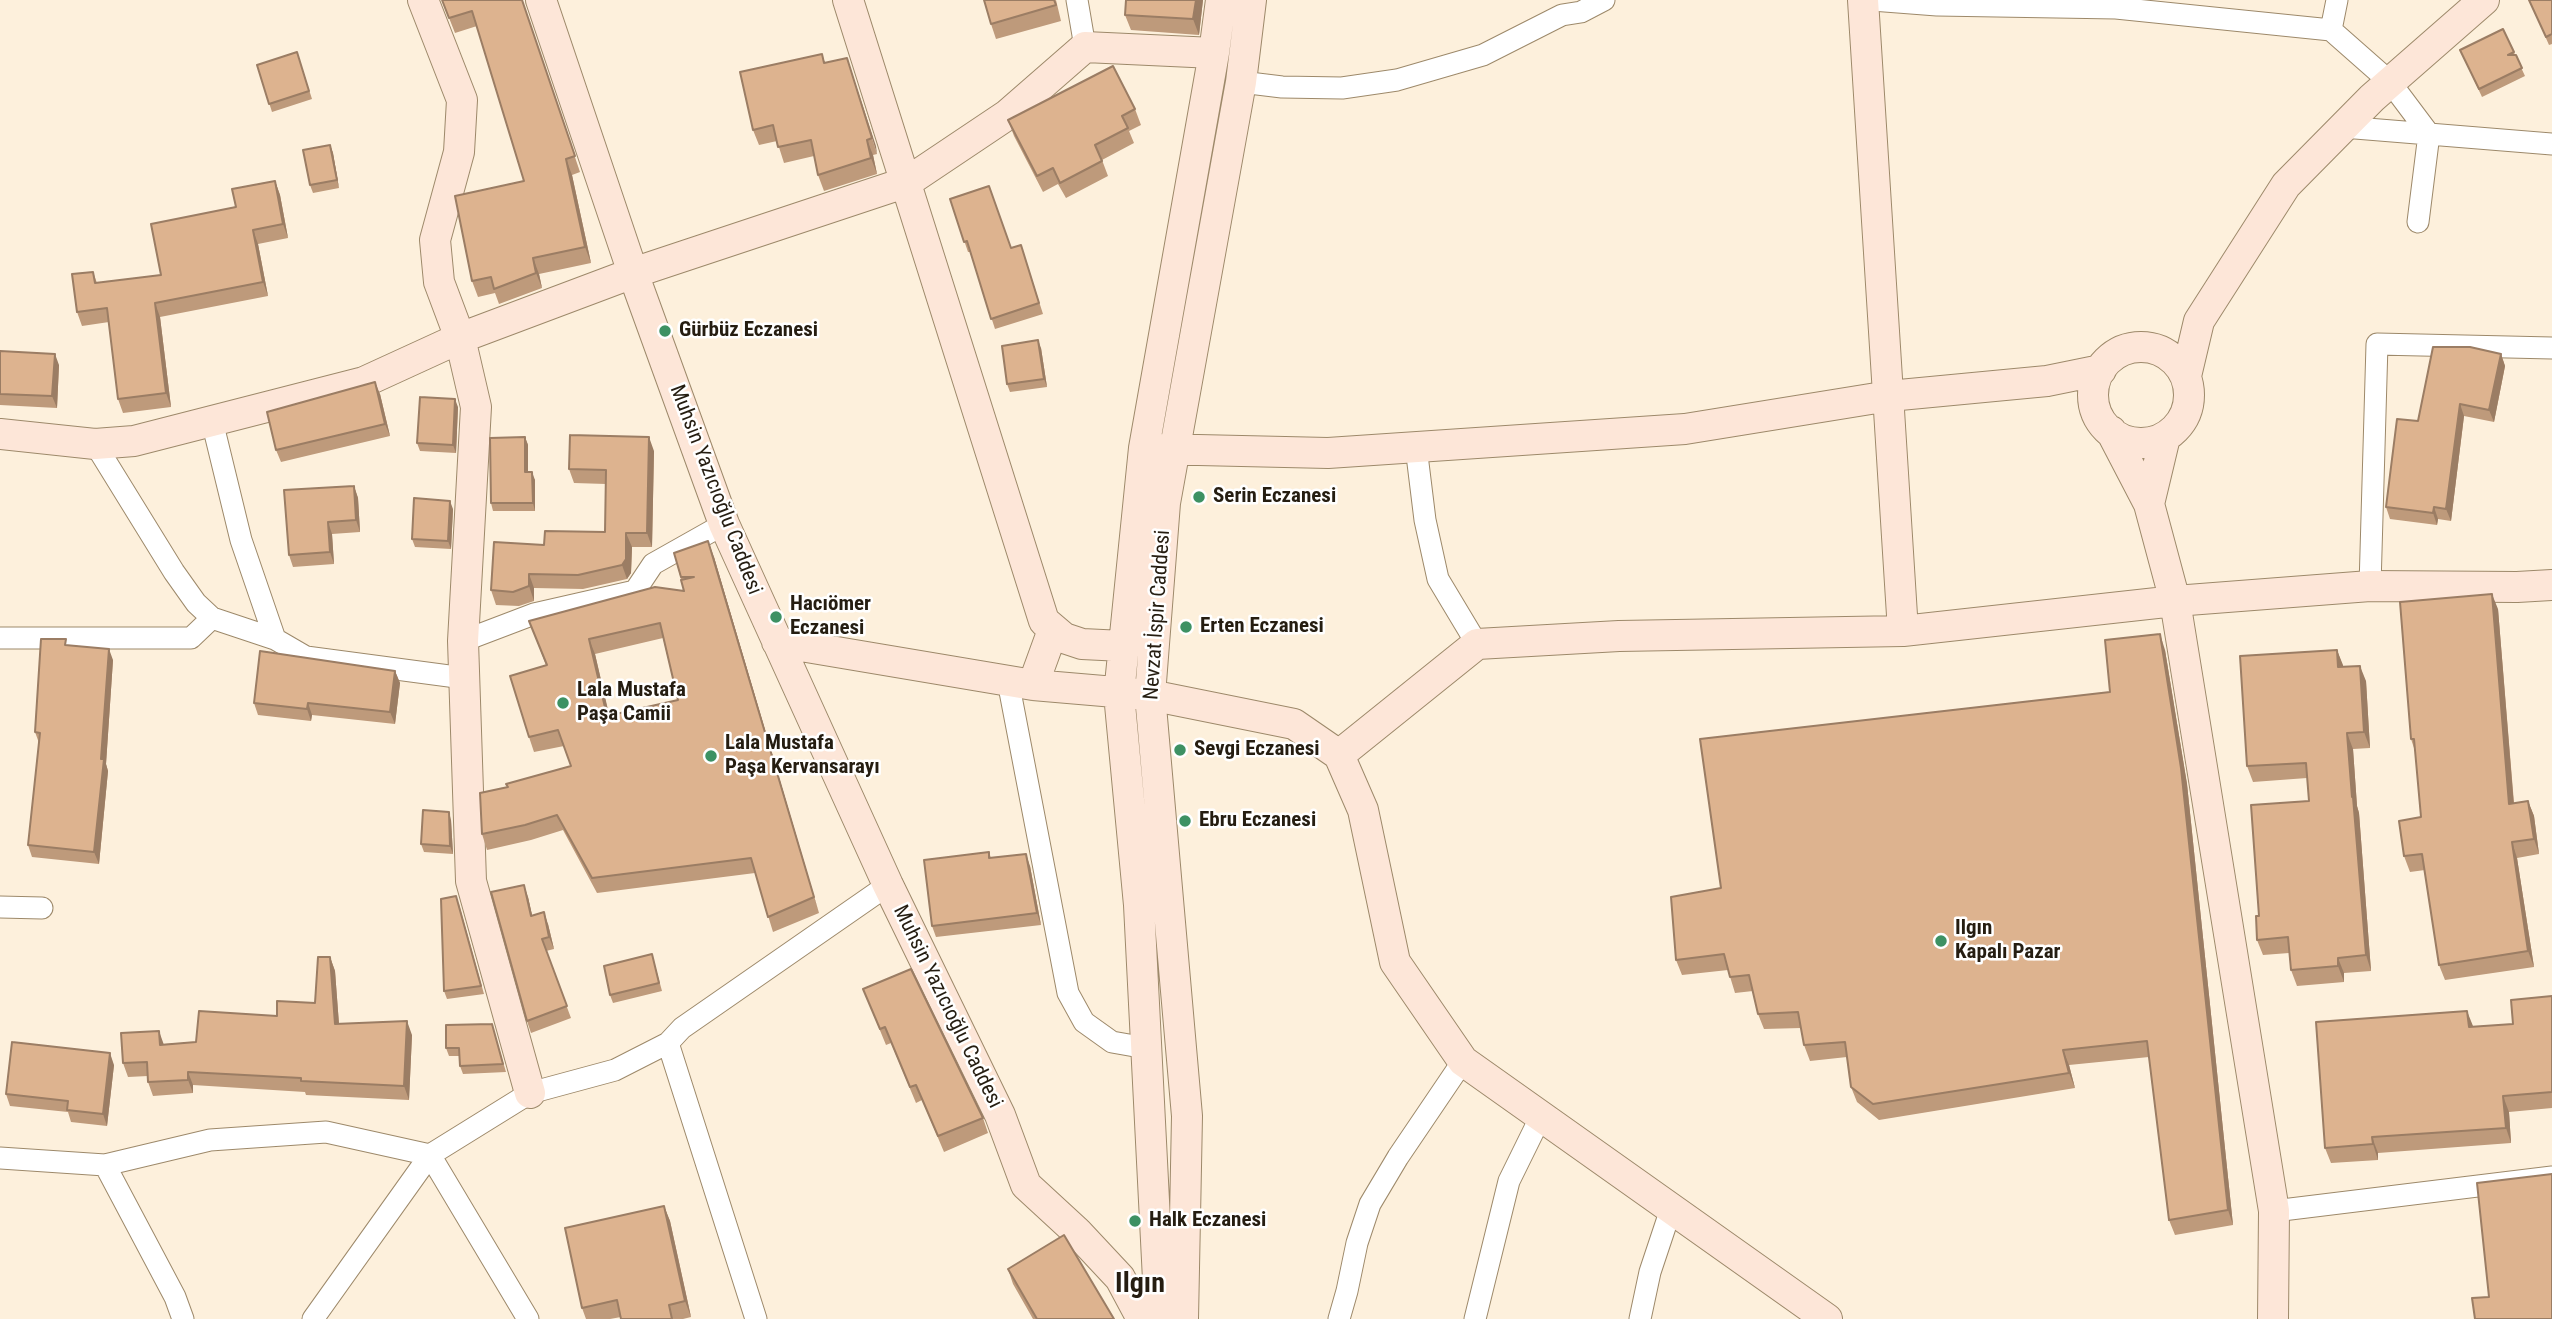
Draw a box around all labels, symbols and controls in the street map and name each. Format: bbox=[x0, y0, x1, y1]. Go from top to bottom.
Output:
place label: Gürbüz Eczanesi bbox=[679, 318, 818, 344]
marker: Gürbüz Eczanesi bbox=[657, 323, 673, 339]
street label: Muhsin Yazıcıoğlu Caddesi bbox=[663, 382, 767, 598]
place label: Serin Eczanesi bbox=[1213, 484, 1336, 510]
marker: Serin Eczanesi bbox=[1191, 489, 1207, 505]
street label: Nevzat İspir Caddesi bbox=[1139, 529, 1177, 701]
place label: Hacıömer Eczanesi bbox=[790, 592, 871, 642]
marker: Hacıömer Eczanesi bbox=[768, 609, 784, 625]
place label: Erten Eczanesi bbox=[1200, 614, 1324, 640]
marker: Erten Eczanesi bbox=[1178, 619, 1194, 635]
place label: Lala Mustafa Paşa Camii bbox=[577, 678, 686, 728]
marker: Lala Mustafa Paşa Camii bbox=[555, 695, 571, 711]
place label: Lala Mustafa Paşa Kervansarayı bbox=[725, 731, 880, 781]
place label: Sevgi Eczanesi bbox=[1194, 737, 1320, 763]
marker: Sevgi Eczanesi bbox=[1172, 742, 1188, 758]
marker: Lala Mustafa Paşa Kervansarayı bbox=[703, 748, 719, 764]
place label: Ebru Eczanesi bbox=[1199, 808, 1316, 834]
marker: Ebru Eczanesi bbox=[1177, 813, 1193, 829]
street label: Muhsin Yazıcıoğlu Caddesi bbox=[887, 902, 1007, 1112]
place label: Ilgın Kapalı Pazar bbox=[1955, 916, 2060, 966]
marker: Ilgın Kapalı Pazar bbox=[1933, 933, 1949, 949]
place label: Halk Eczanesi bbox=[1149, 1208, 1266, 1234]
marker: Halk Eczanesi bbox=[1127, 1213, 1143, 1229]
district label: Ilgın bbox=[1115, 1268, 1165, 1302]

